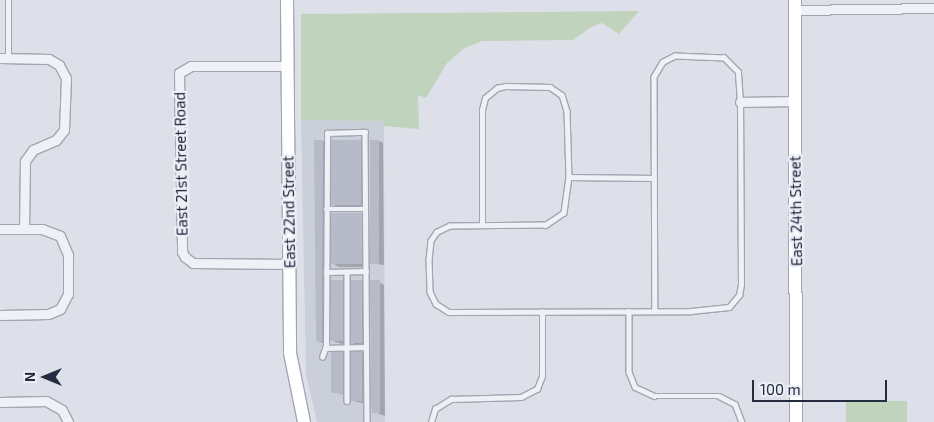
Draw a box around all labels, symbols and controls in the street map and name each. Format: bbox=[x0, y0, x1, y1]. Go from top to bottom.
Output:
street label: East 21st Street Road bbox=[171, 92, 191, 236]
street label: East 22nd Street bbox=[279, 156, 299, 268]
street label: East 24th Street bbox=[786, 156, 806, 266]
north arrow bbox=[20, 352, 70, 402]
scale bar bbox=[754, 370, 889, 402]
text: N bbox=[21, 372, 38, 382]
text: 100 m bbox=[760, 380, 801, 398]

